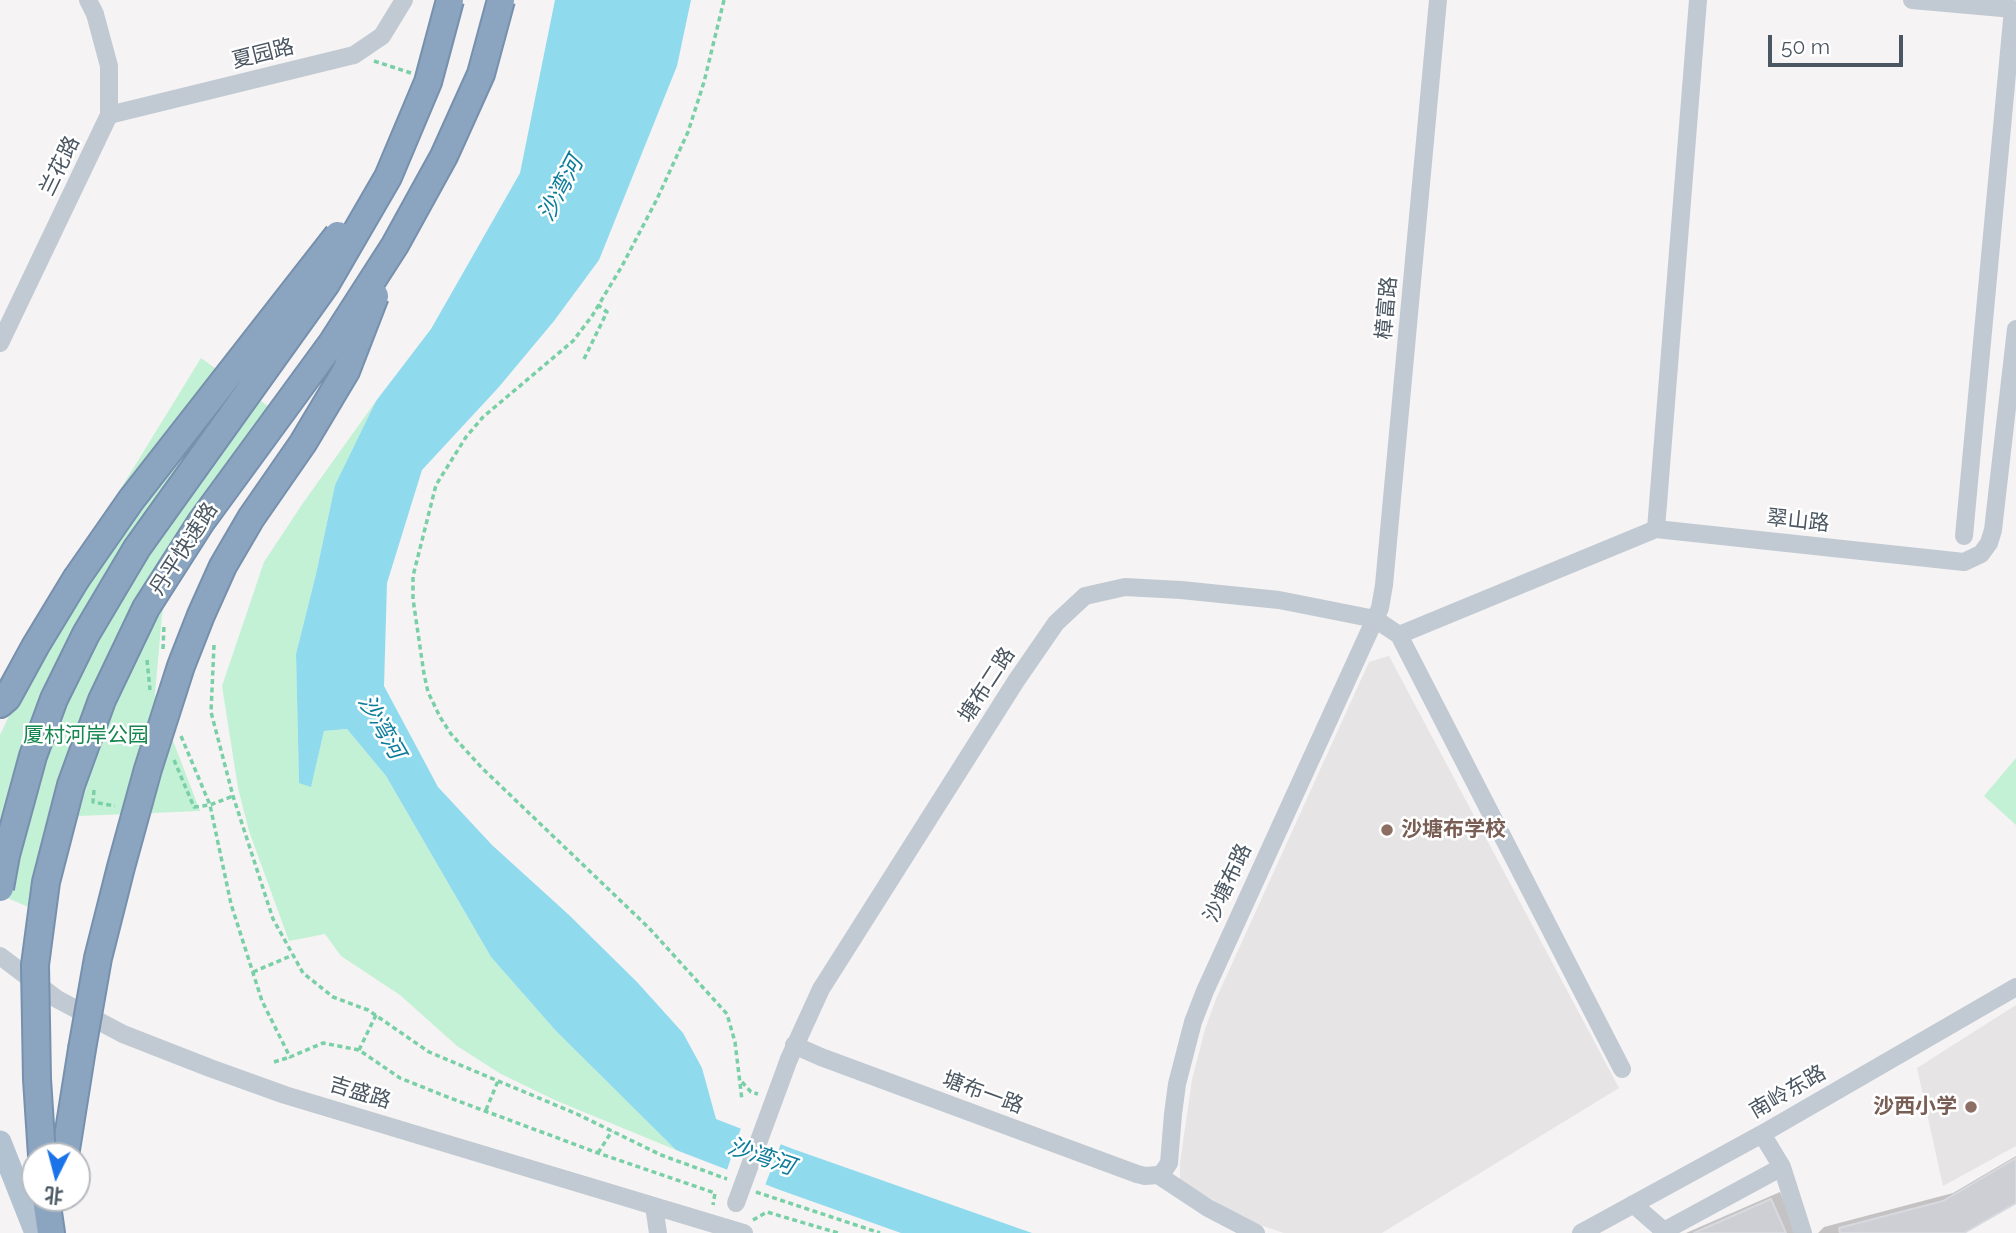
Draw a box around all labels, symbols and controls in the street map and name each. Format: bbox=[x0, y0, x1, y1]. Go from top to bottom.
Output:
scale bar bbox=[1771, 21, 1906, 65]
street label: 夏园路 bbox=[229, 34, 297, 74]
text: 50 m bbox=[1781, 34, 1830, 59]
street label: 兰花路 bbox=[35, 132, 85, 200]
water label: 沙湾河 bbox=[533, 152, 589, 226]
street label: 樟富路 bbox=[1372, 276, 1402, 340]
street label: 丹平快速路 bbox=[145, 498, 223, 600]
street label: 翠山路 bbox=[1765, 505, 1831, 537]
street label: 塘布二路 bbox=[954, 643, 1020, 727]
water label: 沙湾河 bbox=[352, 690, 410, 764]
park label: 厦村河岸公园 bbox=[23, 723, 149, 749]
place label: 沙塘布学校 bbox=[1401, 817, 1506, 843]
marker: 沙塘布学校 bbox=[1379, 822, 1395, 838]
street label: 沙塘布路 bbox=[1199, 840, 1257, 926]
street label: 南岭东路 bbox=[1745, 1060, 1831, 1124]
street label: 塘布一路 bbox=[939, 1067, 1027, 1119]
street label: 吉盛路 bbox=[326, 1072, 394, 1114]
place label: 沙西小学 bbox=[1873, 1094, 1957, 1120]
marker: 沙西小学 bbox=[1963, 1099, 1979, 1115]
water label: 沙湾河 bbox=[724, 1133, 798, 1181]
north arrow bbox=[21, 1142, 91, 1212]
text: 北 bbox=[43, 1184, 65, 1208]

